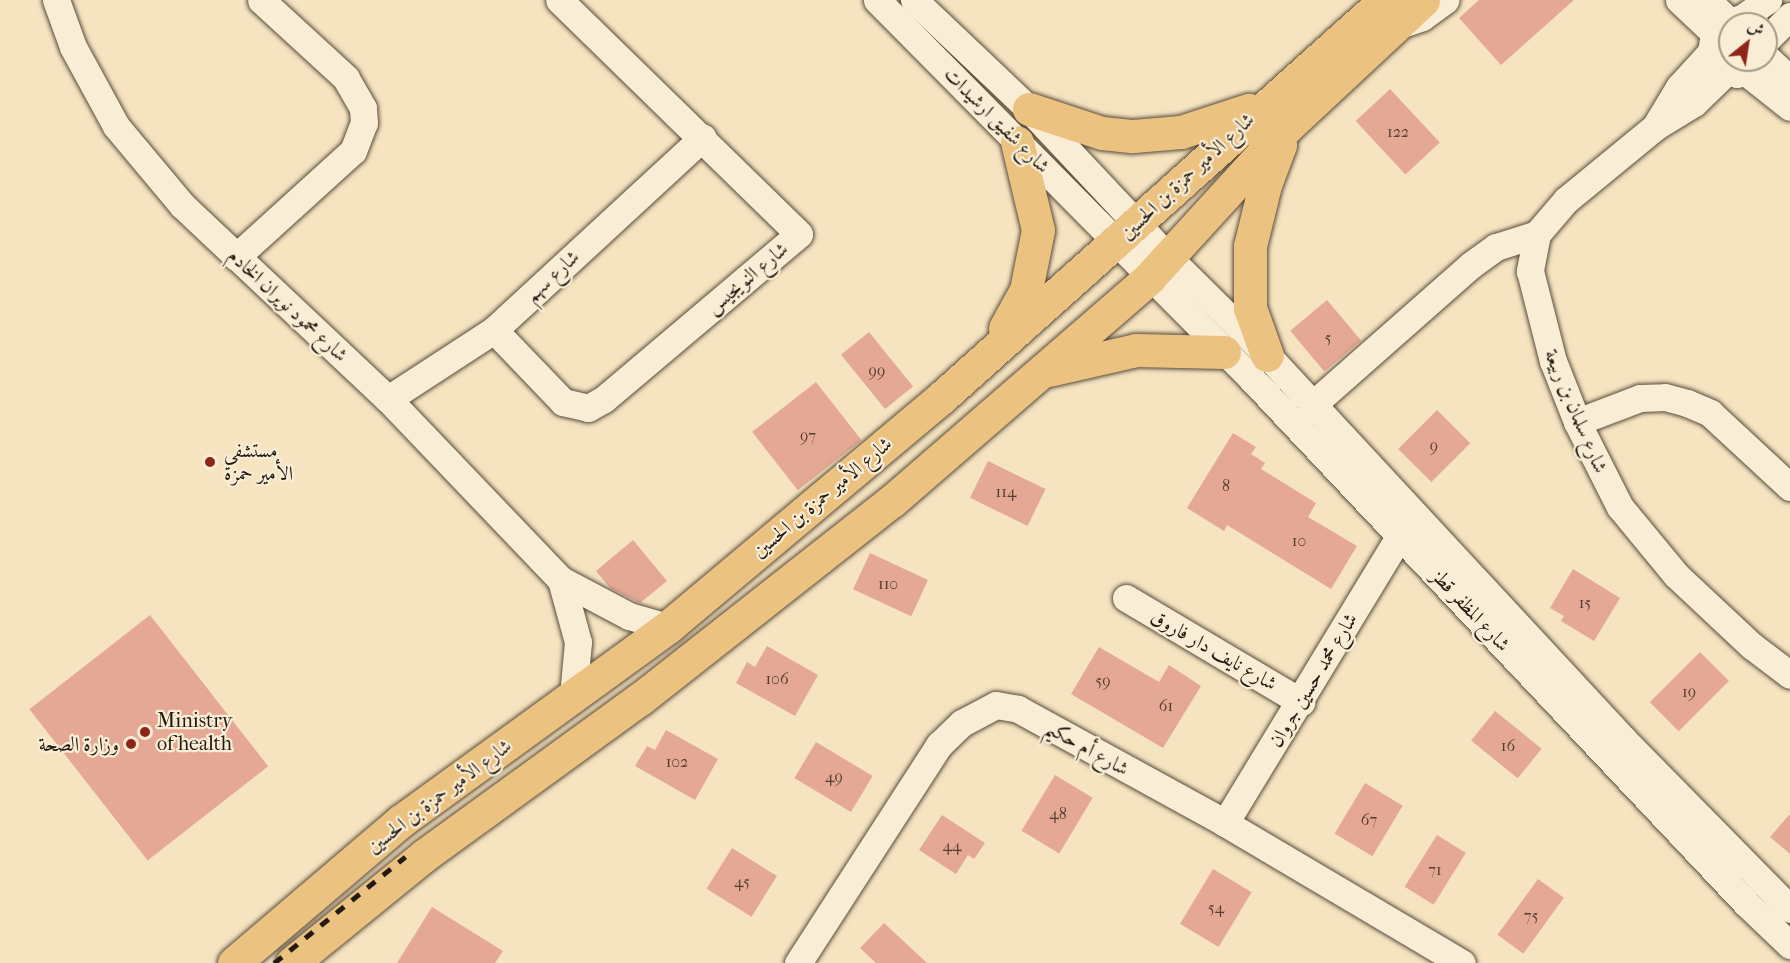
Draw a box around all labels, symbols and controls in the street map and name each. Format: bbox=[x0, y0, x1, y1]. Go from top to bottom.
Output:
north arrow bbox=[1718, 12, 1778, 72]
text: ش bbox=[1745, 16, 1768, 40]
street label: شارع شفيق ارشيدات bbox=[939, 62, 1055, 178]
street label: شارع الأمير حمزة بن الحسين bbox=[1115, 108, 1259, 244]
house number: 122 bbox=[1387, 122, 1409, 142]
street label: شارع النويجيس bbox=[701, 237, 793, 319]
street label: شارع محمود نويران الخادم bbox=[223, 243, 353, 367]
street label: شارع سهم bbox=[520, 245, 584, 307]
house number: 5 bbox=[1325, 328, 1331, 348]
street label: شارع سلمان بن ربيعة bbox=[1539, 346, 1613, 476]
house number: 99 bbox=[869, 361, 885, 381]
house number: 97 bbox=[800, 426, 816, 446]
street label: شارع الأمير حمزة بن الحسين bbox=[747, 432, 897, 562]
house number: 9 bbox=[1430, 436, 1438, 456]
place label: مستشفى الأمير حمزة bbox=[224, 438, 293, 485]
marker: مستشفى الأمير حمزة bbox=[201, 453, 219, 471]
house number: 8 bbox=[1222, 476, 1230, 496]
house number: 114 bbox=[996, 482, 1016, 502]
house number: 10 bbox=[1292, 531, 1306, 551]
street label: شارع المظفر قطز bbox=[1427, 564, 1515, 656]
house number: 110 bbox=[878, 574, 898, 594]
house number: 15 bbox=[1579, 593, 1591, 613]
street label: شارع نايف دار فاروق bbox=[1147, 604, 1281, 696]
street label: شارع محمد حسين جروان bbox=[1263, 608, 1363, 752]
house number: 106 bbox=[765, 669, 789, 689]
house number: 59 bbox=[1095, 671, 1111, 691]
house number: 19 bbox=[1682, 682, 1696, 702]
house number: 61 bbox=[1159, 696, 1173, 716]
place label: Ministry of health bbox=[157, 708, 232, 755]
street label: شارع أم حكيم bbox=[1041, 715, 1133, 781]
marker: Ministry of health bbox=[138, 725, 152, 739]
place label: وزارة الصحة bbox=[38, 732, 119, 756]
street label: شارع الأمير حمزة بن الحسين bbox=[362, 734, 516, 858]
house number: 16 bbox=[1501, 736, 1515, 756]
marker: وزارة الصحة bbox=[124, 737, 138, 751]
house number: 102 bbox=[666, 752, 688, 772]
house number: 49 bbox=[825, 767, 843, 787]
house number: 48 bbox=[1049, 804, 1067, 824]
house number: 67 bbox=[1361, 810, 1377, 830]
house number: 44 bbox=[943, 836, 961, 856]
house number: 71 bbox=[1428, 860, 1442, 880]
house number: 45 bbox=[734, 872, 750, 892]
house number: 54 bbox=[1208, 898, 1224, 918]
house number: 75 bbox=[1524, 906, 1538, 926]

